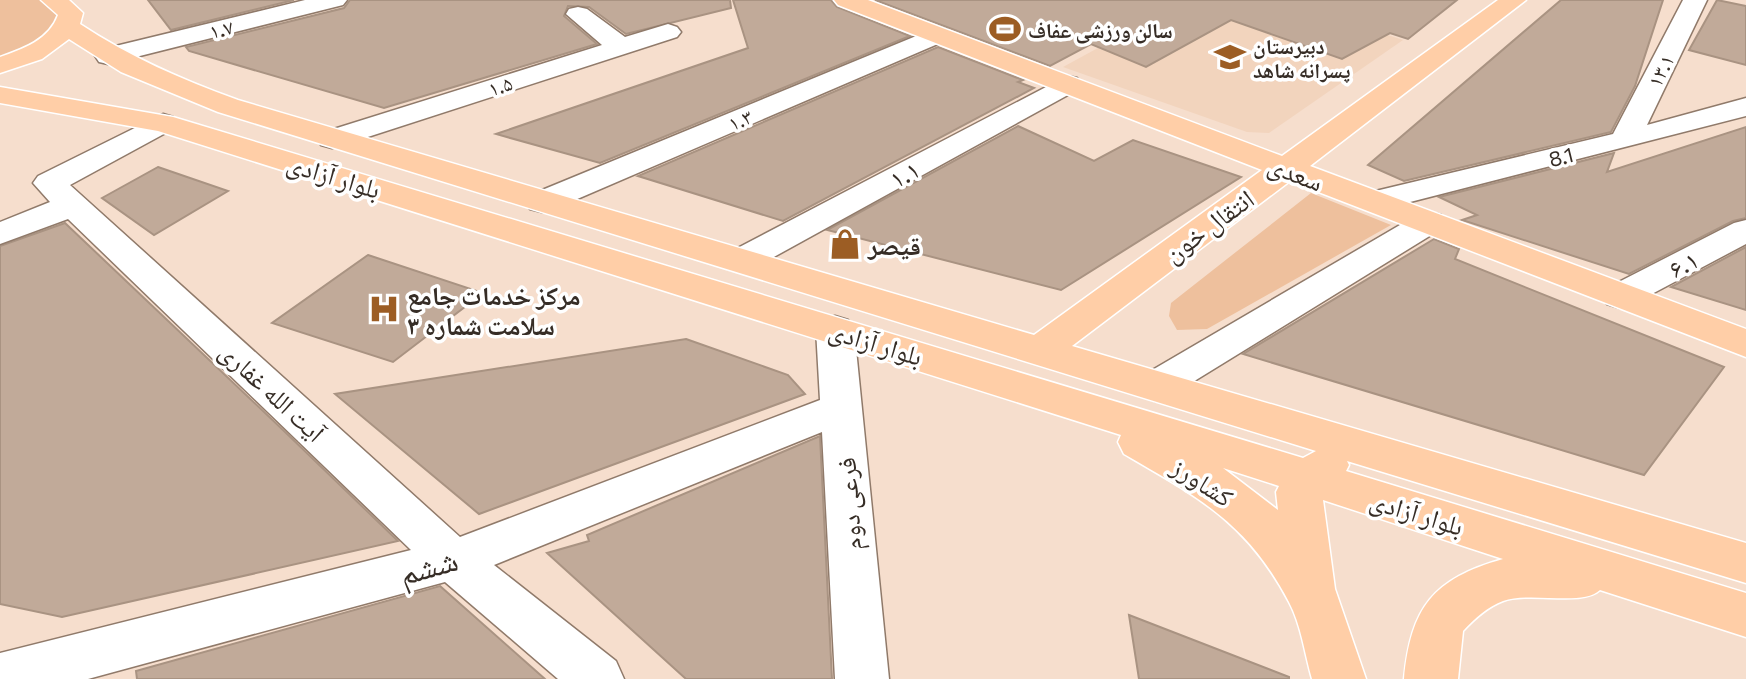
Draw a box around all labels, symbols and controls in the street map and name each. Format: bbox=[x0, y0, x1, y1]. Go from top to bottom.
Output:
sports icon: سالن ورزشی عفاف bbox=[988, 12, 1022, 46]
street label: ۱.۷ bbox=[206, 13, 236, 43]
place label: سالن ورزشی عفاف bbox=[1028, 17, 1173, 44]
place label: دبیرستان پسرانه شاهد bbox=[1253, 33, 1350, 83]
school or university icon: دبیرستان پسرانه شاهد bbox=[1213, 40, 1247, 74]
street label: ۱۳.۱ bbox=[1641, 50, 1679, 90]
street label: ۱.۵ bbox=[485, 69, 515, 101]
street label: ۱.۳ bbox=[724, 103, 756, 135]
street label: 8.1 bbox=[1546, 141, 1576, 171]
street label: بلوار آزادی bbox=[283, 146, 385, 206]
street label: سعدی bbox=[1263, 147, 1328, 198]
street label: ۱.۱ bbox=[884, 152, 924, 194]
street label: انتقال خون bbox=[1157, 182, 1260, 270]
shop icon: قیصر bbox=[828, 227, 862, 261]
place label: قیصر bbox=[867, 229, 921, 260]
street label: ۶.۱ bbox=[1663, 242, 1703, 284]
place label: مرکز خدمات جامع سلامت شماره ۳ bbox=[407, 279, 581, 340]
hospital icon: مرکز خدمات جامع سلامت شماره ۳ bbox=[367, 292, 401, 326]
street label: بلوار آزادی bbox=[825, 313, 927, 373]
street label: آیت الله غفاری bbox=[213, 335, 333, 450]
street label: کشاورز bbox=[1165, 449, 1240, 513]
street label: فرعی دوم bbox=[829, 456, 871, 551]
street label: بلوار آزادی bbox=[1366, 483, 1468, 543]
street label: ششم bbox=[394, 538, 463, 595]

